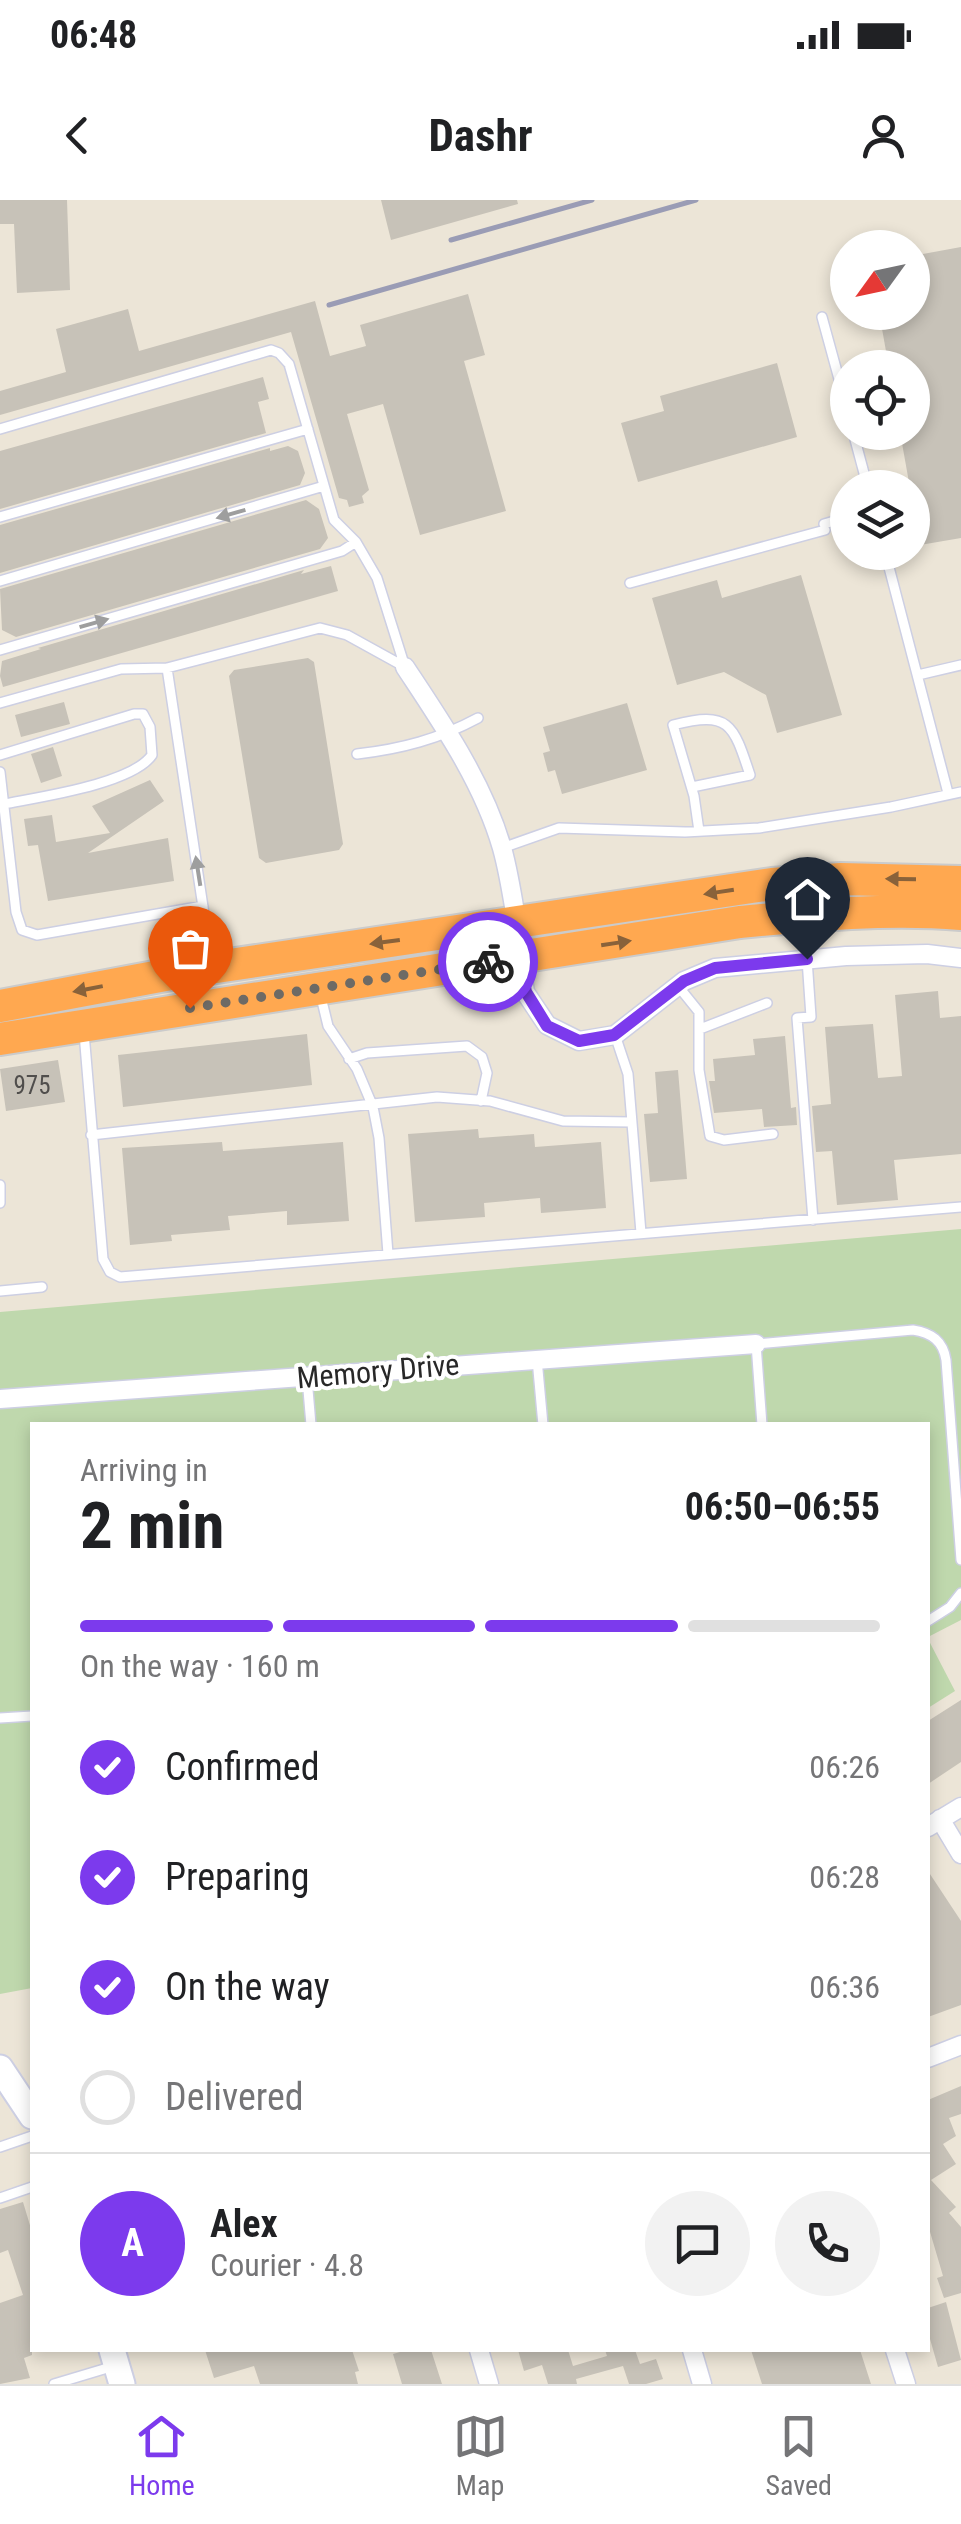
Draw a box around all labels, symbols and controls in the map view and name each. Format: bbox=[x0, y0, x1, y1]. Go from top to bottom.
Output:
text: 06:48 bbox=[50, 13, 137, 57]
icon: back bbox=[50, 108, 105, 163]
icon: person bbox=[856, 108, 911, 163]
text: Dashr bbox=[428, 109, 533, 162]
north arrow bbox=[830, 230, 930, 330]
map controls bbox=[830, 230, 930, 570]
button: locate bbox=[830, 350, 930, 450]
button: layers bbox=[830, 470, 930, 570]
one-way arrow bbox=[215, 507, 245, 522]
one-way arrow bbox=[78, 614, 109, 630]
one-way arrow bbox=[190, 855, 206, 887]
pin bbox=[765, 857, 850, 960]
one-way arrow bbox=[884, 871, 916, 887]
icon: home bbox=[780, 872, 835, 927]
one-way arrow bbox=[703, 885, 734, 900]
pin bbox=[148, 906, 233, 1009]
courier bbox=[438, 912, 538, 1012]
icon: bag bbox=[163, 921, 218, 976]
one-way arrow bbox=[369, 935, 401, 950]
icon: bike bbox=[461, 935, 516, 990]
one-way arrow bbox=[601, 935, 632, 950]
one-way arrow bbox=[72, 982, 103, 997]
house number: 975 bbox=[13, 1071, 51, 1100]
street label: Memory Drive bbox=[295, 1346, 461, 1396]
text: Arriving in bbox=[80, 1451, 208, 1489]
text: 06:50–06:55 bbox=[685, 1485, 880, 1529]
text: 2 min bbox=[80, 1488, 224, 1564]
text: On the way · 160 m bbox=[80, 1647, 320, 1685]
icon: check bbox=[80, 1740, 135, 1795]
text: Confirmed bbox=[165, 1745, 320, 1789]
text: 06:26 bbox=[809, 1748, 880, 1786]
icon: check bbox=[80, 1850, 135, 1905]
text: Preparing bbox=[165, 1855, 310, 1899]
text: 06:28 bbox=[809, 1858, 880, 1896]
icon: check bbox=[80, 1960, 135, 2015]
text: On the way bbox=[165, 1965, 330, 2009]
text: 06:36 bbox=[809, 1968, 880, 2006]
text: Delivered bbox=[165, 2075, 304, 2119]
button: chat bbox=[645, 2191, 750, 2296]
button: phone bbox=[775, 2191, 880, 2296]
text: Alex bbox=[210, 2202, 278, 2246]
text: A bbox=[121, 2221, 144, 2265]
text: Courier · 4.8 bbox=[210, 2246, 364, 2284]
tab: Home bbox=[129, 2409, 195, 2502]
tab: Map bbox=[453, 2409, 508, 2502]
tab: Saved bbox=[765, 2409, 832, 2502]

